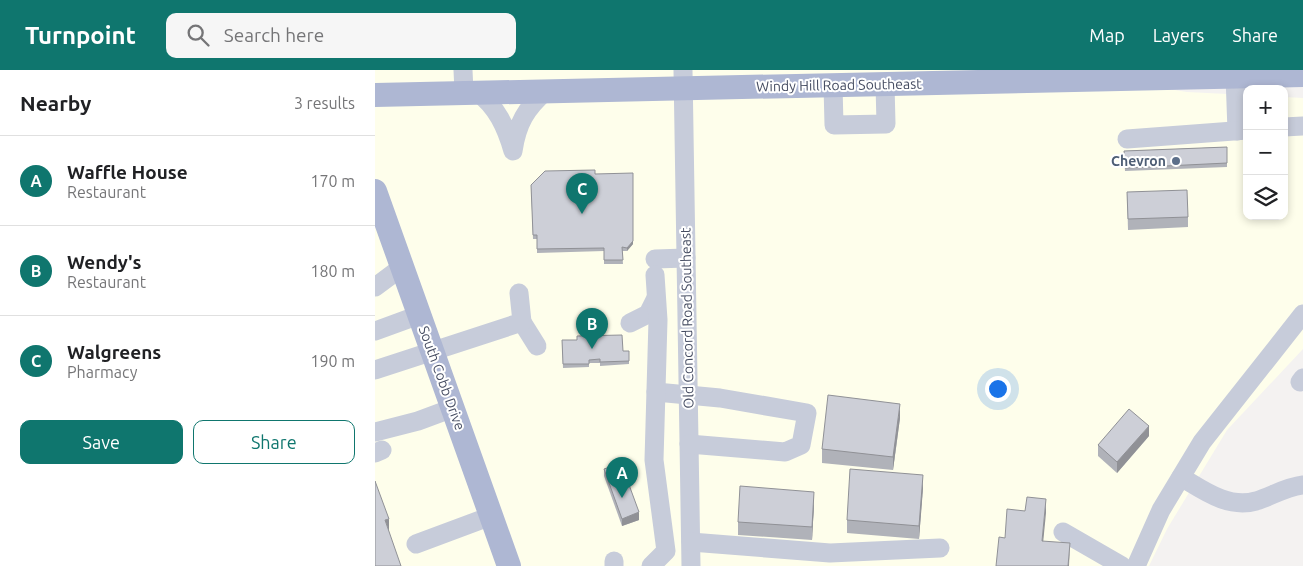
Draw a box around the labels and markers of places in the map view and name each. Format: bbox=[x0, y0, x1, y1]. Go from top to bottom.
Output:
place label: Chevron bbox=[1111, 153, 1166, 169]
marker: Chevron bbox=[1170, 155, 1182, 167]
pin: C bbox=[566, 173, 598, 214]
pin: B bbox=[576, 308, 608, 349]
pin: A bbox=[606, 457, 638, 498]

